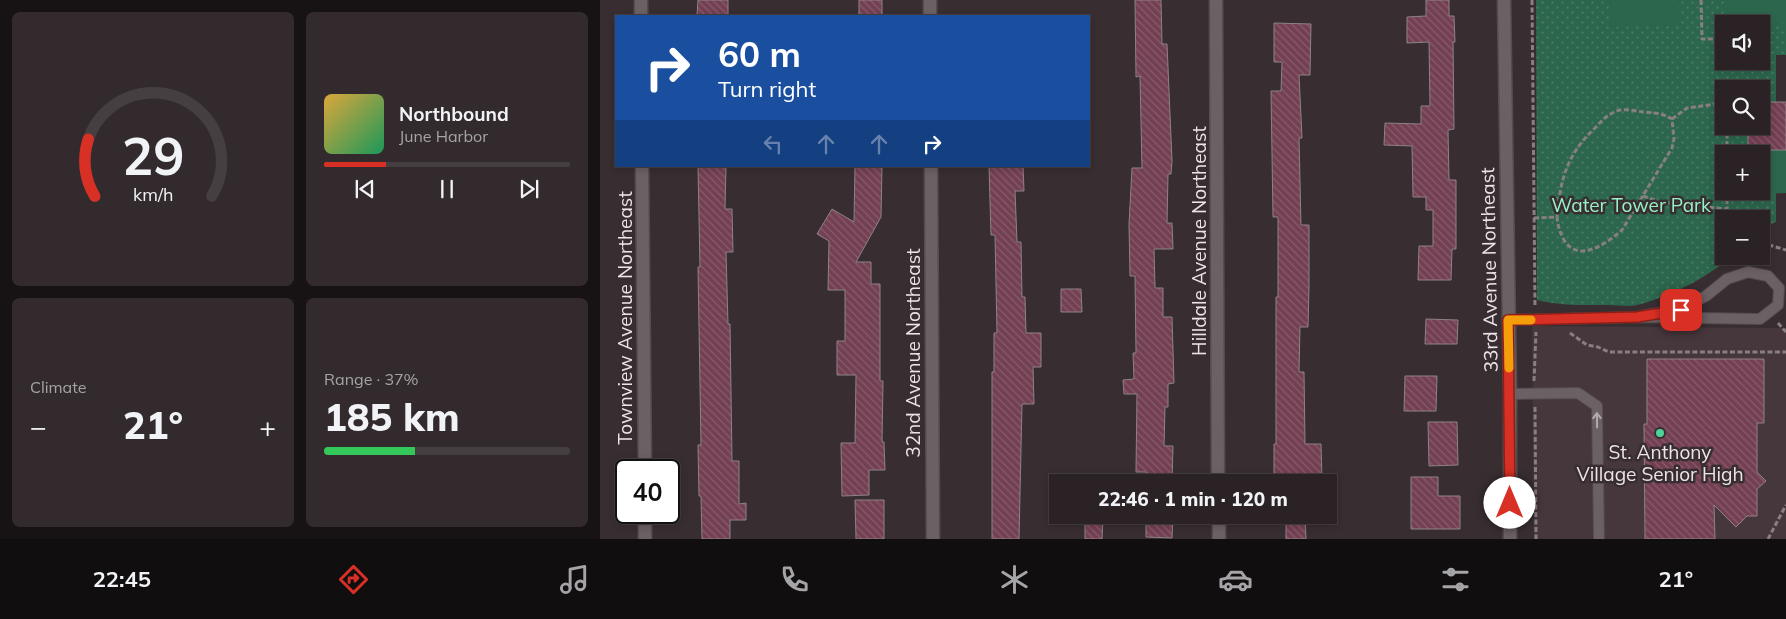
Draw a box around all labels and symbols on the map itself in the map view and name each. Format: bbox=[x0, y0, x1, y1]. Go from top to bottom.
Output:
street label: Hilldale Avenue Northeast bbox=[1187, 126, 1211, 356]
street label: 33rd Avenue Northeast bbox=[1475, 167, 1503, 373]
street label: Townview Avenue Northeast bbox=[613, 191, 637, 445]
park label: Water Tower Park bbox=[1551, 193, 1711, 217]
street label: 32nd Avenue Northeast bbox=[901, 248, 925, 458]
pin bbox=[1660, 289, 1702, 331]
one-way arrow bbox=[1592, 413, 1602, 429]
marker: St. Anthony Village Senior High bbox=[1654, 427, 1666, 439]
place label: St. Anthony Village Senior High bbox=[1576, 440, 1744, 486]
speed limit sign: 40 bbox=[615, 459, 680, 524]
position arrow bbox=[1483, 476, 1535, 528]

